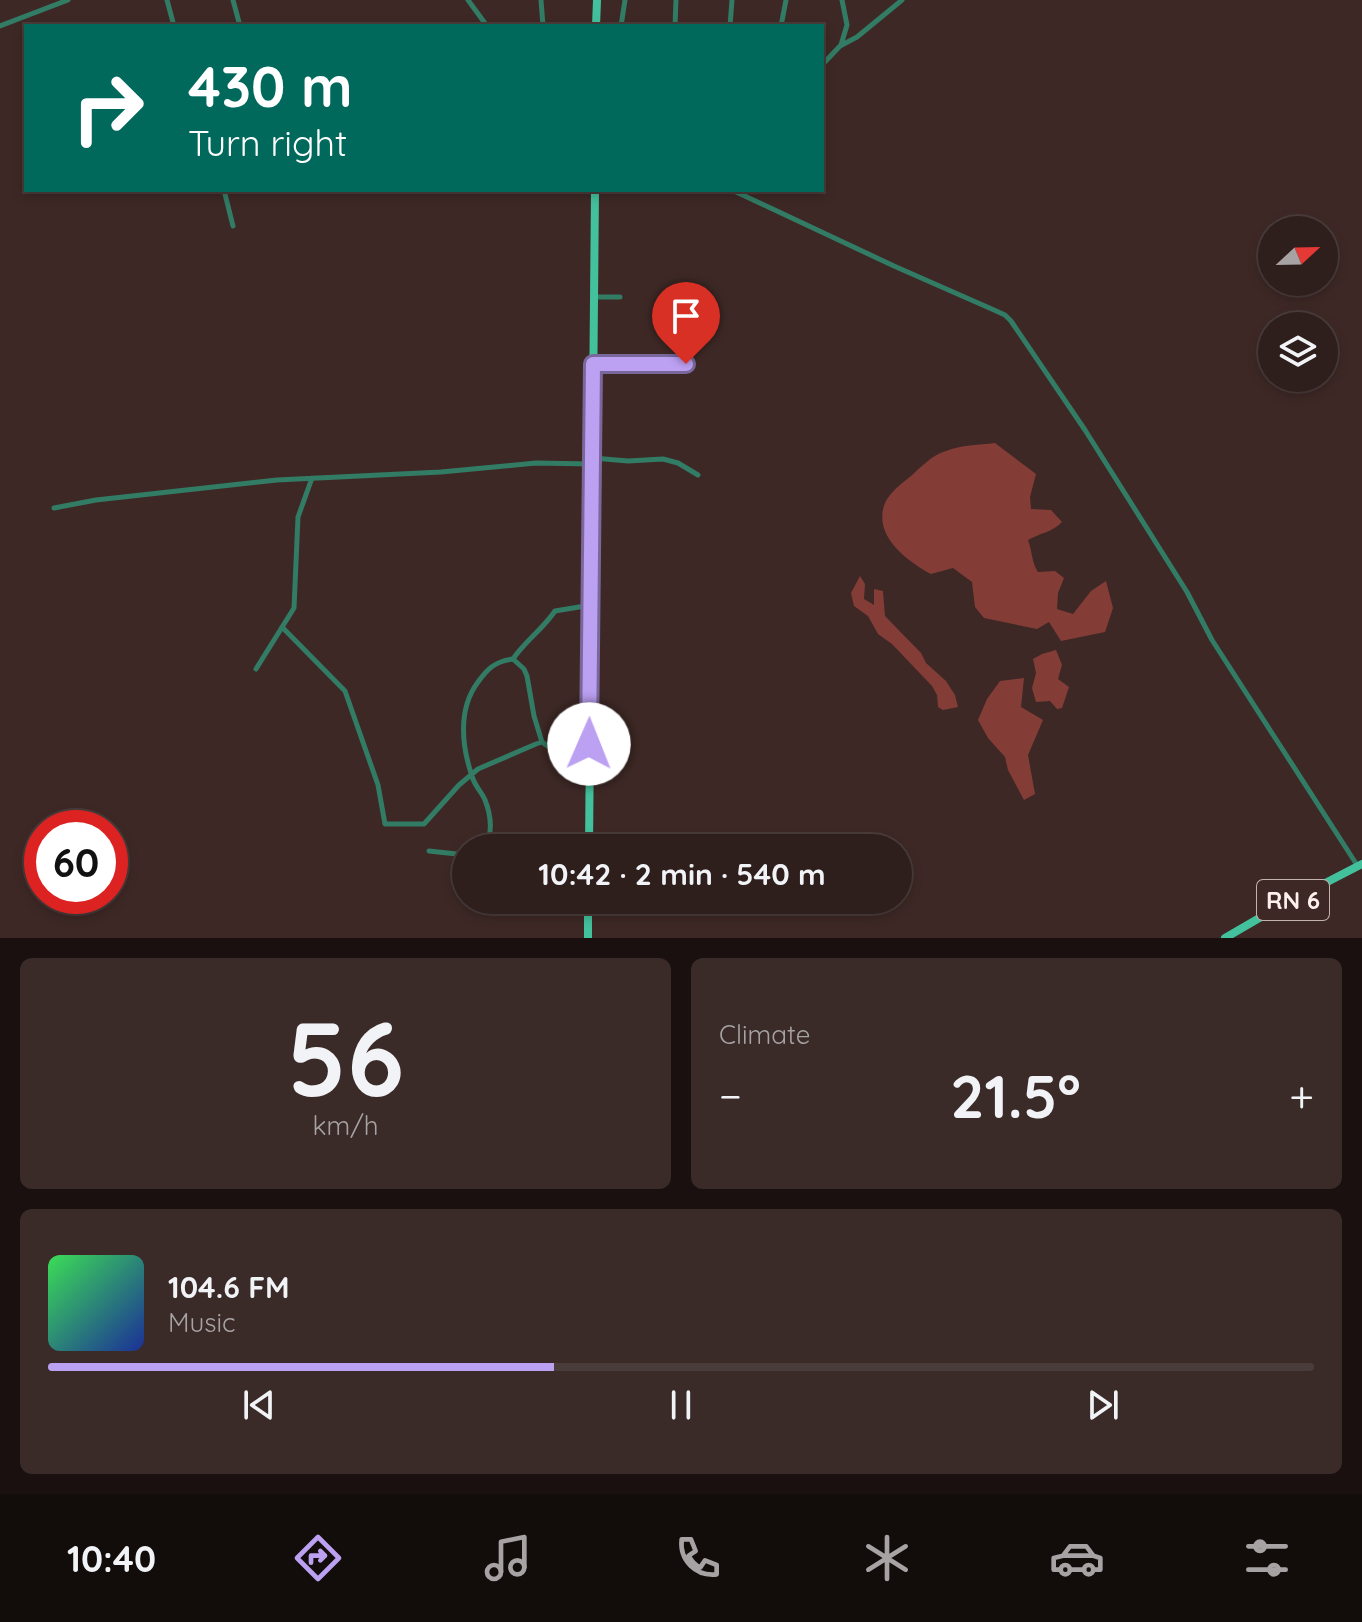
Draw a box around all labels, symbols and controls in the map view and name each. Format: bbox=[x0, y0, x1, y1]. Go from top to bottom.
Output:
text: 430 m bbox=[188, 51, 353, 121]
icon: right bbox=[56, 56, 160, 160]
text: Turn right bbox=[188, 120, 347, 165]
north arrow bbox=[1258, 216, 1338, 296]
map controls bbox=[1258, 216, 1338, 392]
pin bbox=[652, 282, 720, 364]
icon: arrive bbox=[664, 294, 708, 338]
button: layers bbox=[1258, 312, 1338, 392]
position arrow bbox=[547, 702, 631, 786]
speed limit sign: 60 bbox=[24, 810, 128, 914]
text: 10:42 · 2 min · 540 m bbox=[538, 855, 826, 893]
road number: RN 6 bbox=[1257, 880, 1329, 920]
text: 56 bbox=[287, 992, 404, 1122]
text: Climate bbox=[719, 1018, 810, 1051]
text: 21.5° bbox=[950, 1058, 1081, 1133]
text: − bbox=[719, 1068, 742, 1123]
text: + bbox=[1289, 1068, 1314, 1123]
text: km/h bbox=[313, 1109, 378, 1142]
text: 104.6 FM bbox=[168, 1268, 290, 1306]
text: Music bbox=[168, 1306, 236, 1339]
icon: previous bbox=[237, 1383, 281, 1427]
icon: pause bbox=[659, 1383, 703, 1427]
icon: next bbox=[1081, 1383, 1125, 1427]
icon: directions bbox=[290, 1530, 346, 1586]
icon: music bbox=[480, 1530, 536, 1586]
icon: phone bbox=[670, 1530, 726, 1586]
icon: climate bbox=[859, 1530, 915, 1586]
icon: car bbox=[1049, 1530, 1105, 1586]
icon: filters bbox=[1239, 1530, 1295, 1586]
text: 10:40 bbox=[67, 1536, 156, 1581]

